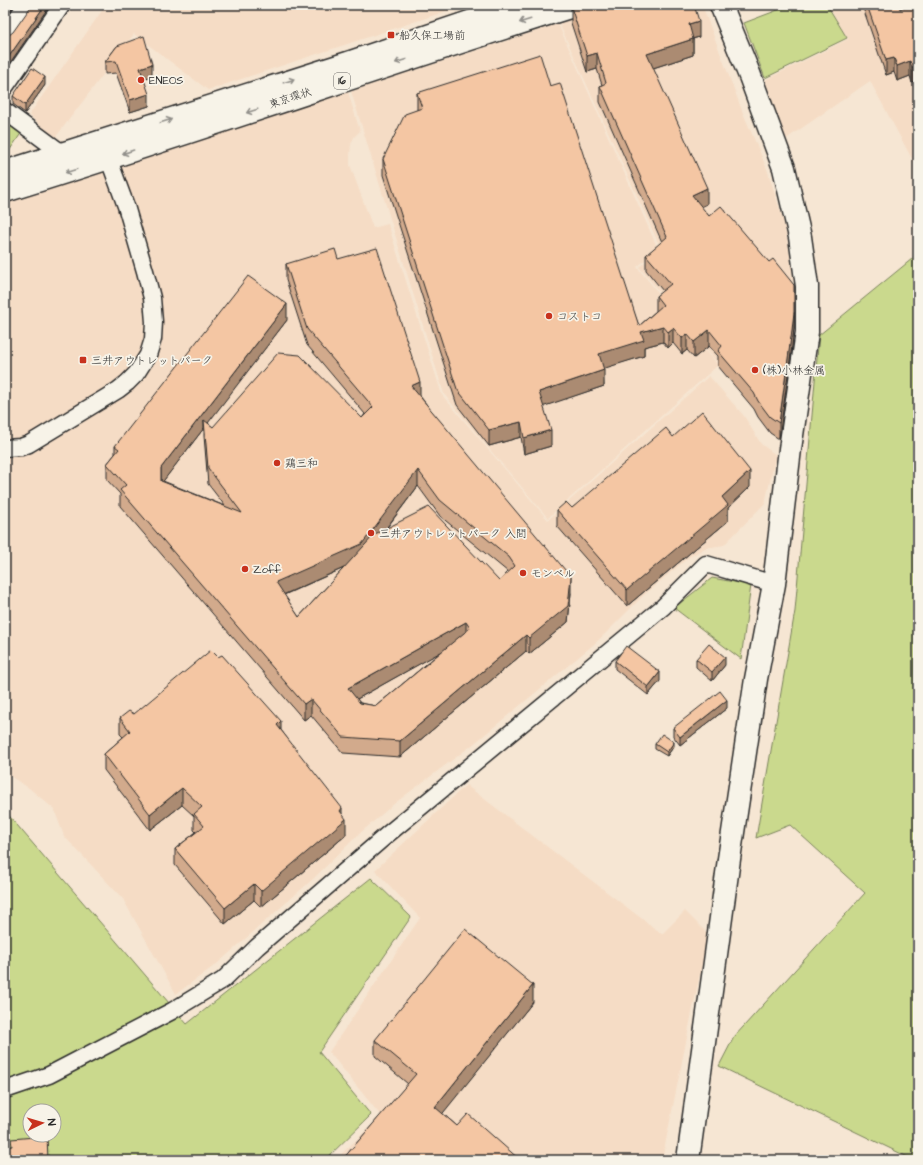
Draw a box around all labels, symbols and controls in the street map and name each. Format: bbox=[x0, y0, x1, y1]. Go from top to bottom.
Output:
one-way arrow bbox=[519, 18, 532, 25]
place label: 船久保工場前 bbox=[399, 28, 465, 43]
marker: 船久保工場前 bbox=[386, 30, 396, 40]
one-way arrow bbox=[395, 58, 408, 65]
place label: ENEOS bbox=[149, 73, 183, 88]
road number: 16 bbox=[334, 73, 350, 89]
marker: ENEOS bbox=[136, 75, 146, 85]
one-way arrow bbox=[283, 77, 296, 84]
street label: 東京環状 bbox=[267, 84, 313, 112]
one-way arrow bbox=[246, 107, 258, 115]
one-way arrow bbox=[159, 117, 172, 124]
one-way arrow bbox=[122, 149, 135, 156]
one-way arrow bbox=[65, 168, 78, 175]
place label: コストコ bbox=[557, 309, 602, 324]
marker: コストコ bbox=[544, 311, 554, 321]
place label: 三井アウトレットパーク bbox=[91, 353, 212, 368]
marker: 三井アウトレットパーク bbox=[78, 355, 88, 365]
place label: (株)小林金属 bbox=[763, 363, 825, 378]
marker: (株)小林金属 bbox=[750, 365, 760, 375]
place label: 鶏三和 bbox=[285, 456, 318, 471]
marker: 鶏三和 bbox=[272, 458, 282, 468]
place label: 三井アウトレットパーク 入間 bbox=[379, 526, 527, 541]
marker: 三井アウトレットパーク 入間 bbox=[366, 528, 376, 538]
place label: Zoff bbox=[253, 562, 281, 577]
marker: Zoff bbox=[240, 564, 250, 574]
place label: モンベル bbox=[531, 566, 575, 581]
marker: モンベル bbox=[518, 568, 528, 578]
north arrow bbox=[22, 1103, 62, 1143]
text: N bbox=[44, 1118, 59, 1126]

